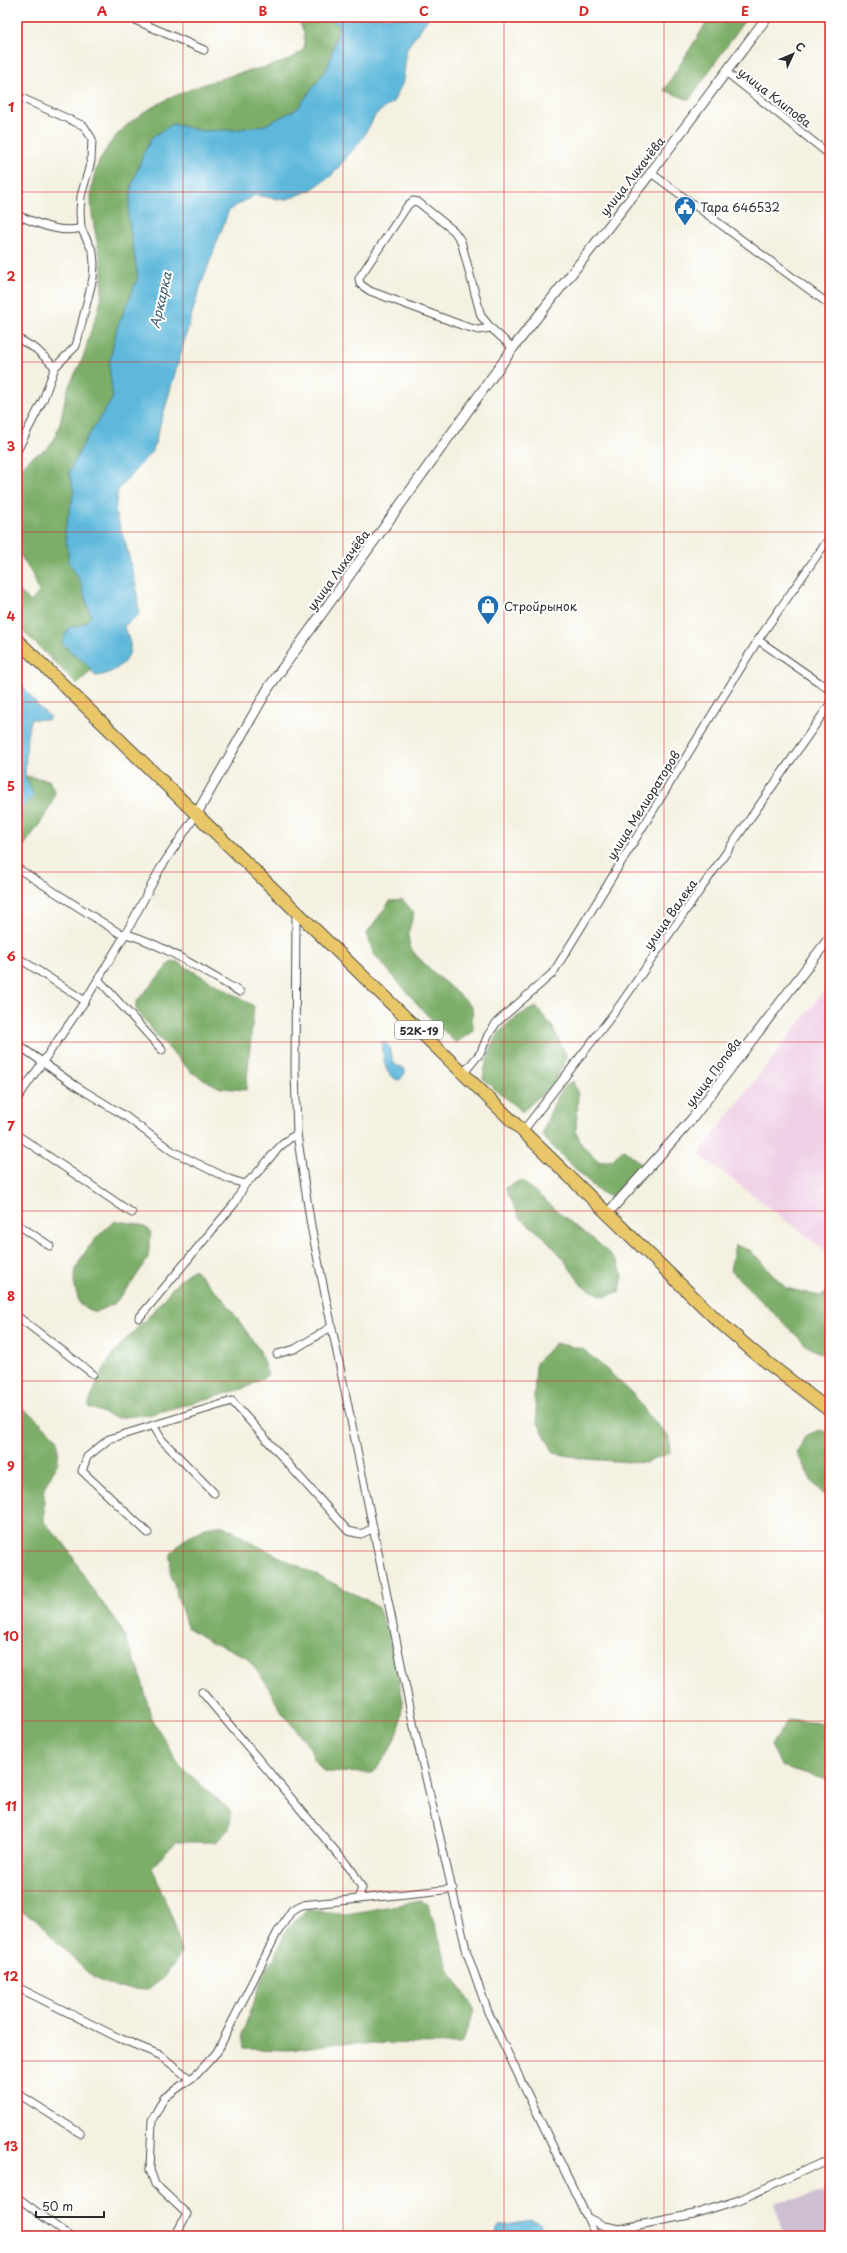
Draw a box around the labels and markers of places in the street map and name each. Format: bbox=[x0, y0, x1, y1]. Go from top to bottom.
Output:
public building icon: Тара 646532 bbox=[672, 194, 698, 227]
place label: Тара 646532 bbox=[700, 198, 780, 216]
shop icon: Стройрынок bbox=[475, 593, 501, 626]
place label: Стройрынок bbox=[504, 597, 578, 615]

